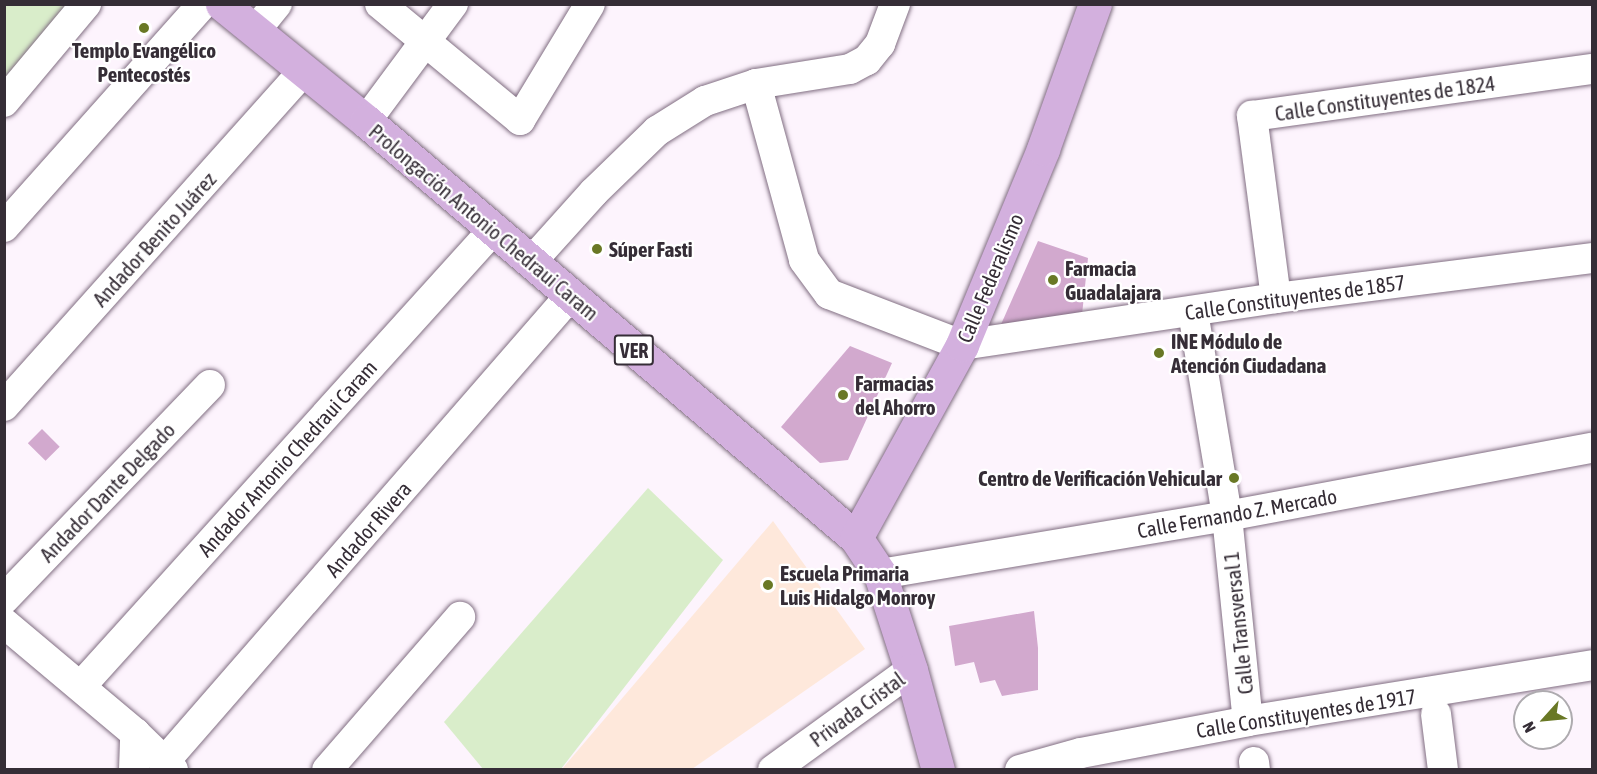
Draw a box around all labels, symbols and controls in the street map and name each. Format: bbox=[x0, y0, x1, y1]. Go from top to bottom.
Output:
marker: Templo Evangélico Pentecostés bbox=[137, 21, 151, 35]
place label: Templo Evangélico Pentecostés bbox=[72, 37, 216, 87]
street label: Calle Constituyentes de 1824 bbox=[1273, 70, 1497, 126]
street label: Prolongación Antonio Chedraui Caram bbox=[364, 119, 604, 325]
street label: Andador Benito Juárez bbox=[87, 167, 221, 311]
street label: Calle Federalismo bbox=[951, 210, 1029, 346]
place label: Súper Fasti bbox=[609, 236, 693, 262]
marker: Súper Fasti bbox=[590, 242, 604, 256]
place label: Farmacia Guadalajara bbox=[1065, 255, 1161, 305]
street label: Calle Constituyentes de 1857 bbox=[1183, 269, 1407, 325]
marker: Farmacia Guadalajara bbox=[1046, 273, 1060, 287]
place label: INE Módulo de Atención Ciudadana bbox=[1171, 328, 1326, 378]
road number: VER bbox=[613, 333, 655, 367]
marker: INE Módulo de Atención Ciudadana bbox=[1152, 346, 1166, 360]
street label: Andador Antonio Chedraui Caram bbox=[192, 355, 382, 561]
place label: Farmacias del Ahorro bbox=[855, 370, 936, 420]
marker: Farmacias del Ahorro bbox=[836, 388, 850, 402]
street label: Andador Dante Delgado bbox=[34, 417, 180, 567]
place label: Centro de Verificación Vehicular bbox=[978, 465, 1222, 491]
marker: Centro de Verificación Vehicular bbox=[1227, 471, 1241, 485]
street label: Andador Rivera bbox=[320, 476, 416, 582]
street label: Calle Fernando Z. Mercado bbox=[1135, 483, 1339, 543]
street label: Calle Transversal 1 bbox=[1218, 550, 1258, 696]
place label: Escuela Primaria Luis Hidalgo Monroy bbox=[780, 560, 935, 610]
marker: Escuela Primaria Luis Hidalgo Monroy bbox=[761, 578, 775, 592]
street label: Privada Cristal bbox=[805, 666, 909, 752]
street label: Calle Constituyentes de 1917 bbox=[1194, 683, 1418, 743]
north arrow bbox=[1513, 690, 1573, 750]
text: N bbox=[1519, 719, 1539, 736]

